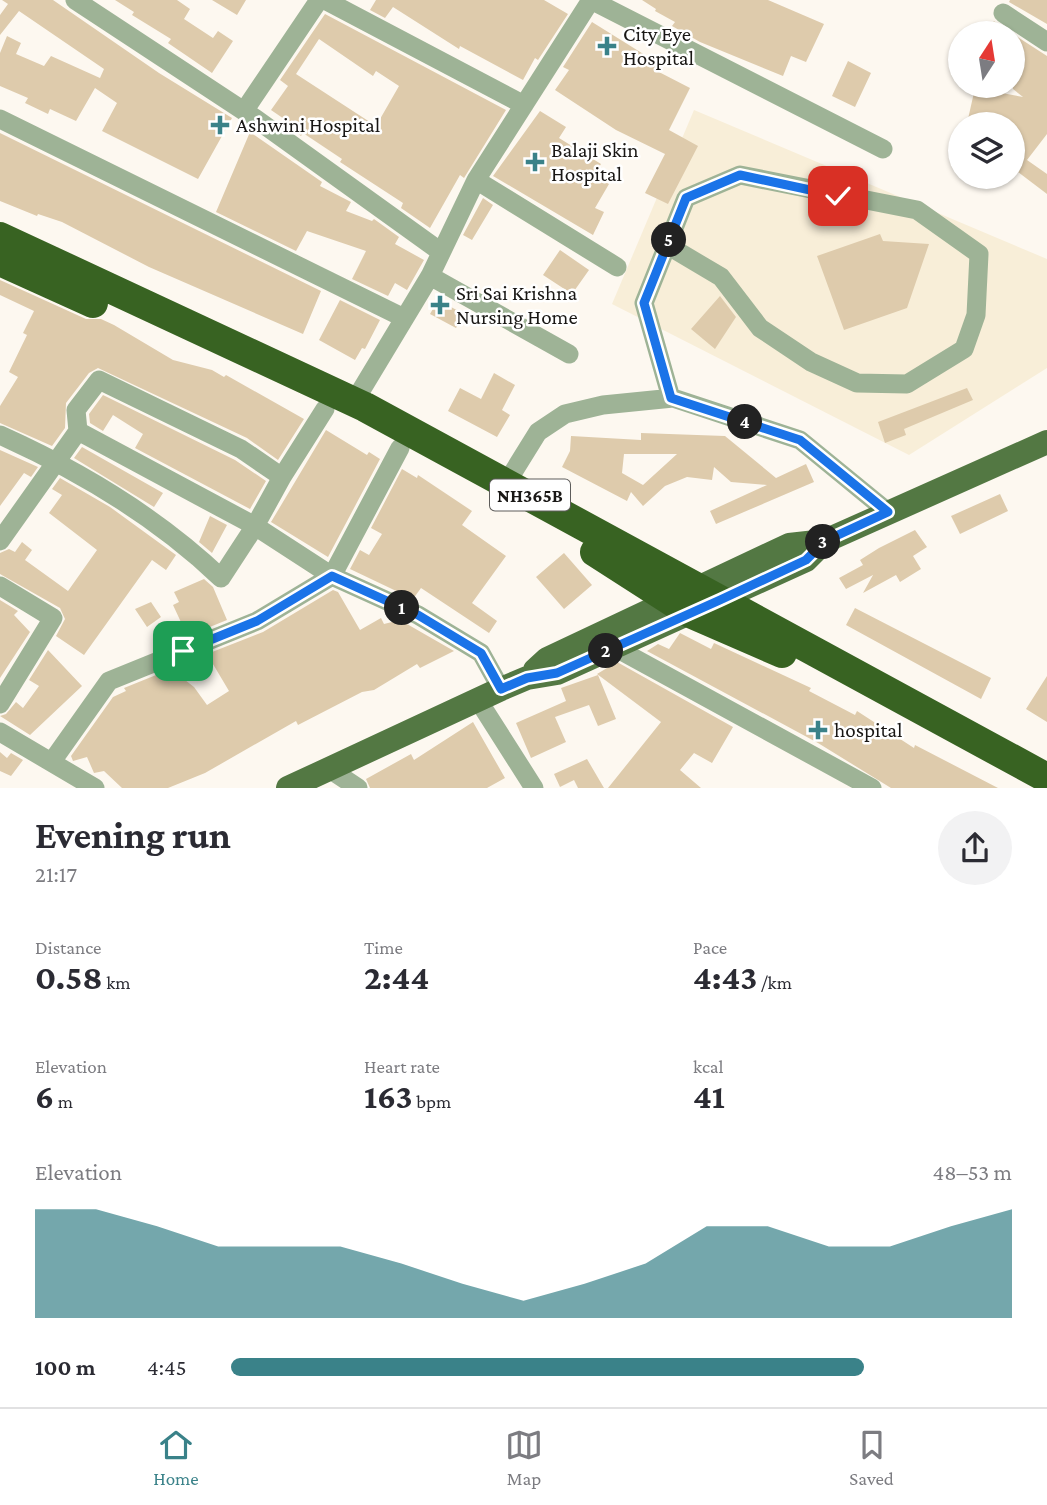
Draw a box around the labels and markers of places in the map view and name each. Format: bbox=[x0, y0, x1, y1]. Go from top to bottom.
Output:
place label: City Eye Hospital bbox=[623, 22, 694, 70]
marker: City Eye Hospital bbox=[597, 36, 617, 56]
place label: Ashwini Hospital bbox=[236, 113, 380, 137]
marker: Ashwini Hospital bbox=[210, 115, 230, 135]
place label: Balaji Skin Hospital bbox=[551, 138, 639, 186]
marker: Balaji Skin Hospital bbox=[525, 152, 545, 172]
pin bbox=[808, 166, 868, 226]
pin: 5 bbox=[652, 222, 686, 258]
place label: Sri Sai Krishna Nursing Home bbox=[456, 281, 578, 329]
marker: Sri Sai Krishna Nursing Home bbox=[430, 295, 450, 315]
pin: 4 bbox=[728, 404, 762, 440]
pin: 3 bbox=[806, 524, 840, 560]
pin: 1 bbox=[384, 590, 420, 626]
pin bbox=[153, 621, 213, 681]
pin: 2 bbox=[588, 634, 624, 668]
place label: hospital bbox=[834, 718, 903, 742]
marker: hospital bbox=[808, 720, 828, 740]

